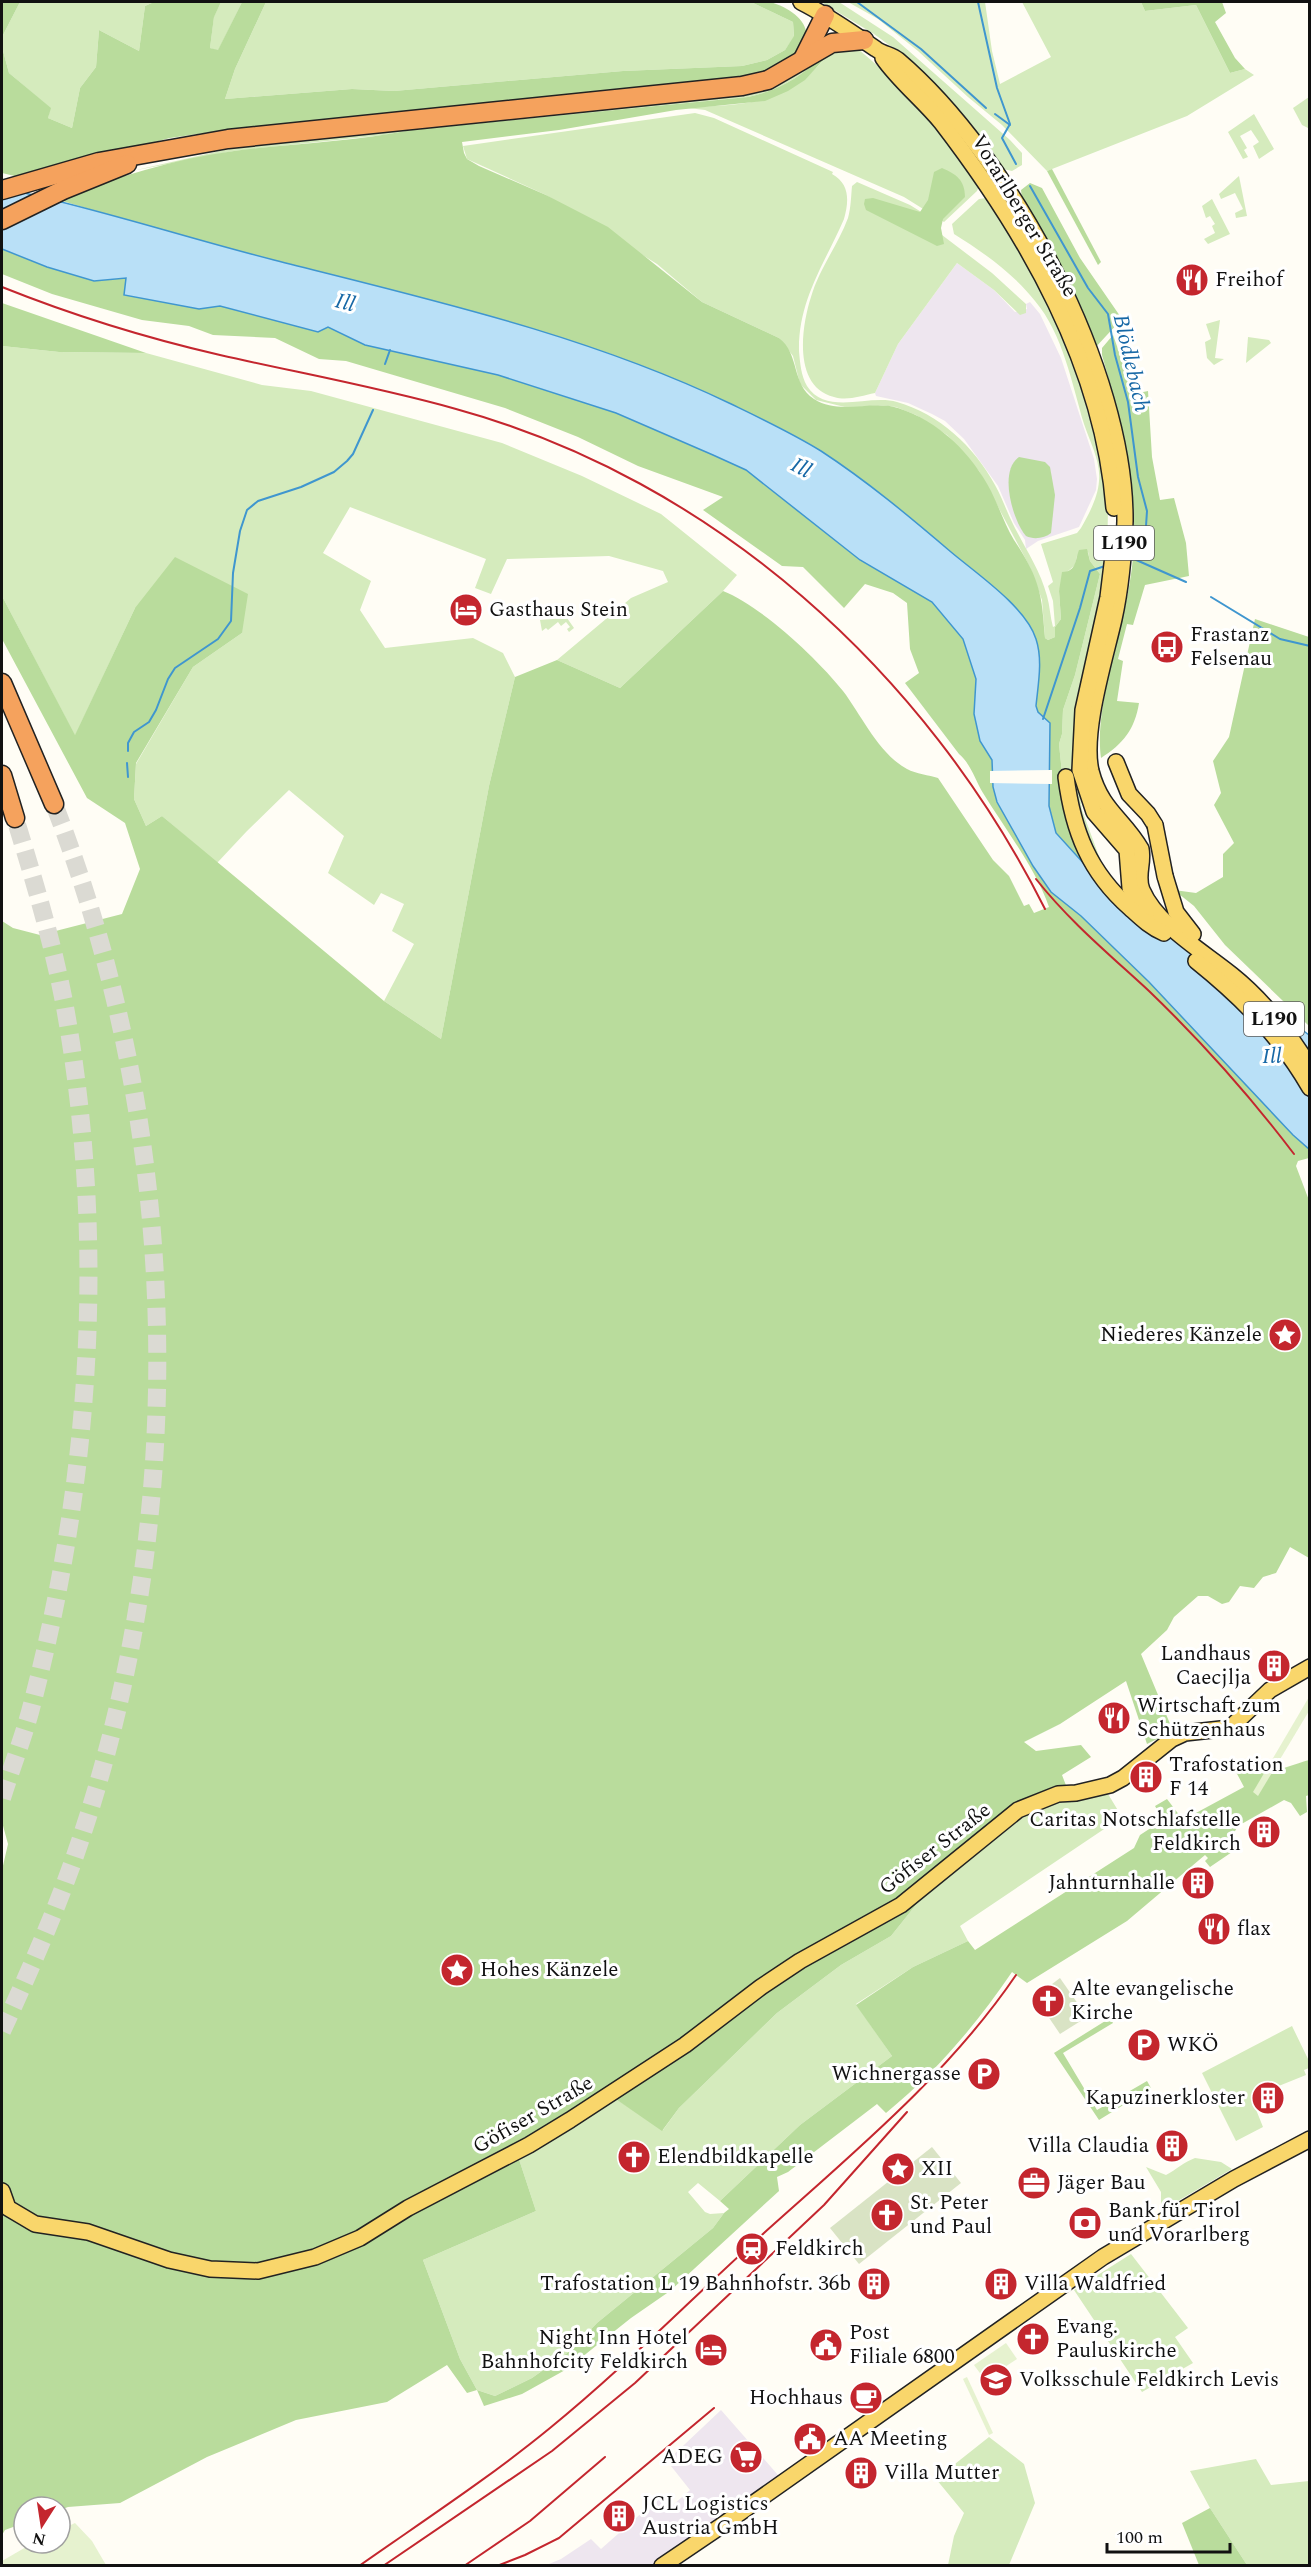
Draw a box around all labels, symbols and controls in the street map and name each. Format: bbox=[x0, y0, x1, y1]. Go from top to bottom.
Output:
street label: Vorarlberger Straße bbox=[963, 128, 1085, 304]
restaurant icon: Freihof bbox=[1174, 262, 1210, 298]
place label: Freihof bbox=[1215, 264, 1285, 296]
water label: Ill bbox=[331, 285, 359, 322]
water label: Blödlebach bbox=[1104, 311, 1158, 415]
water label: Ill bbox=[785, 449, 818, 487]
road number: L190 bbox=[1094, 526, 1154, 560]
hotel icon: Gasthaus Stein bbox=[448, 592, 484, 628]
place label: Gasthaus Stein bbox=[489, 594, 628, 626]
place label: Frastanz Felsenau bbox=[1190, 619, 1272, 675]
bus stop icon: Frastanz Felsenau bbox=[1149, 629, 1185, 665]
road number: L190 bbox=[1244, 1002, 1304, 1036]
water label: Ill bbox=[1262, 1040, 1282, 1073]
place icon: Niederes Känzele bbox=[1267, 1317, 1303, 1353]
place label: Niederes Känzele bbox=[1100, 1319, 1262, 1351]
place label: Landhaus Caecjlja bbox=[1160, 1638, 1252, 1694]
building icon: Landhaus Caecjlja bbox=[1256, 1648, 1292, 1684]
place label: Wirtschaft zum Schützenhaus bbox=[1137, 1690, 1281, 1746]
restaurant icon: Wirtschaft zum Schützenhaus bbox=[1096, 1700, 1132, 1736]
place label: Trafostation F 14 bbox=[1169, 1749, 1284, 1805]
building icon: Trafostation F 14 bbox=[1128, 1759, 1164, 1795]
street label: Göfiser Straße bbox=[872, 1795, 998, 1903]
place label: Caritas Notschlafstelle Feldkirch bbox=[1029, 1804, 1241, 1860]
building icon: Caritas Notschlafstelle Feldkirch bbox=[1246, 1814, 1282, 1850]
building icon: Jahnturnhalle bbox=[1180, 1865, 1216, 1901]
place label: Jahnturnhalle bbox=[1048, 1867, 1175, 1899]
restaurant icon: flax bbox=[1196, 1911, 1232, 1947]
place label: flax bbox=[1237, 1913, 1271, 1945]
place icon: Hohes Känzele bbox=[439, 1952, 475, 1988]
place label: Hohes Känzele bbox=[480, 1954, 619, 1986]
place label: Alte evangelische Kirche bbox=[1071, 1973, 1234, 2029]
church icon: Alte evangelische Kirche bbox=[1030, 1983, 1066, 2019]
parking icon: WKÖ bbox=[1126, 2027, 1162, 2063]
place label: WKÖ bbox=[1167, 2029, 1219, 2061]
parking icon: Wichnergasse bbox=[966, 2056, 1002, 2092]
place label: Wichnergasse bbox=[831, 2058, 961, 2090]
street label: Göfiser Straße bbox=[467, 2067, 599, 2163]
building icon: Kapuzinerkloster bbox=[1250, 2080, 1286, 2116]
place label: Kapuzinerkloster bbox=[1085, 2082, 1245, 2114]
building icon: Villa Claudia bbox=[1154, 2128, 1190, 2164]
place label: Villa Claudia bbox=[1027, 2130, 1150, 2162]
church icon: Elendbildkapelle bbox=[616, 2139, 652, 2175]
place label: Elendbildkapelle bbox=[657, 2141, 814, 2173]
place icon: XII bbox=[880, 2151, 916, 2187]
place label: XII bbox=[921, 2153, 953, 2185]
office icon: Jäger Bau bbox=[1016, 2165, 1052, 2201]
place label: Jäger Bau bbox=[1057, 2167, 1146, 2199]
place label: St. Peter und Paul bbox=[910, 2187, 992, 2243]
place label: Bank für Tirol und Vorarlberg bbox=[1108, 2195, 1250, 2251]
church icon: St. Peter und Paul bbox=[869, 2197, 905, 2233]
bank icon: Bank für Tirol und Vorarlberg bbox=[1067, 2205, 1103, 2241]
station icon: Feldkirch bbox=[734, 2231, 770, 2267]
place label: Feldkirch bbox=[775, 2233, 864, 2265]
building icon: Trafostation L 19 Bahnhofstr. 36b bbox=[856, 2266, 892, 2302]
building icon: Villa Waldfried bbox=[983, 2266, 1019, 2302]
place label: Trafostation L 19 Bahnhofstr. 36b bbox=[540, 2268, 851, 2300]
place label: Villa Waldfried bbox=[1024, 2268, 1166, 2300]
place label: Evang. Pauluskirche bbox=[1056, 2311, 1177, 2367]
place label: Post Filiale 6800 bbox=[849, 2317, 955, 2373]
church icon: Evang. Pauluskirche bbox=[1015, 2321, 1051, 2357]
place label: Night Inn Hotel Bahnhofcity Feldkirch bbox=[481, 2322, 688, 2378]
public building icon: Post Filiale 6800 bbox=[808, 2327, 844, 2363]
hotel icon: Night Inn Hotel Bahnhofcity Feldkirch bbox=[693, 2332, 729, 2368]
school or university icon: Volksschule Feldkirch Levis bbox=[978, 2362, 1014, 2398]
place label: Volksschule Feldkirch Levis bbox=[1019, 2364, 1279, 2396]
cafe icon: Hochhaus bbox=[848, 2380, 884, 2416]
place label: Hochhaus bbox=[749, 2382, 843, 2414]
public building icon: AA Meeting bbox=[792, 2421, 828, 2457]
place label: AA Meeting bbox=[833, 2423, 947, 2455]
supermarket icon: ADEG bbox=[728, 2439, 764, 2475]
place label: ADEG bbox=[661, 2441, 723, 2473]
building icon: Villa Mutter bbox=[843, 2455, 879, 2491]
place label: Villa Mutter bbox=[884, 2457, 999, 2489]
place label: JCL Logistics Austria GmbH bbox=[642, 2488, 779, 2544]
north arrow bbox=[12, 2495, 72, 2555]
building icon: JCL Logistics Austria GmbH bbox=[601, 2498, 637, 2534]
scale bar bbox=[1107, 2516, 1230, 2554]
text: 100 m bbox=[1116, 2524, 1163, 2551]
text: N bbox=[30, 2526, 48, 2552]

